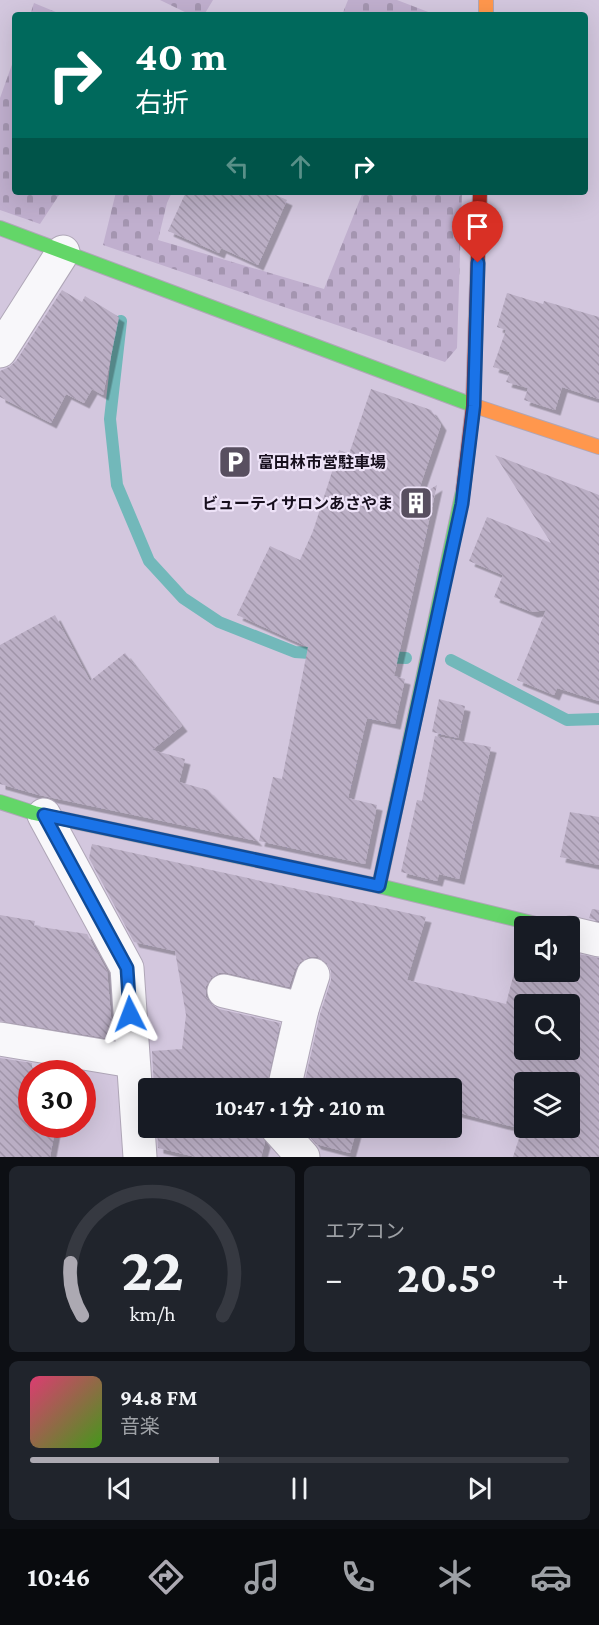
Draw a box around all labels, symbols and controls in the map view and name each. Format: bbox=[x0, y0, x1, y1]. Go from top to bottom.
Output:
text: 40 m bbox=[135, 32, 227, 79]
icon: right bbox=[36, 36, 114, 114]
text: 右折 bbox=[135, 88, 189, 118]
icon: left bbox=[221, 150, 254, 183]
icon: ahead bbox=[284, 150, 317, 183]
icon: right bbox=[347, 150, 380, 183]
pin bbox=[452, 201, 503, 263]
icon: arrive bbox=[461, 210, 494, 243]
parking icon: 富田林市営駐車場 bbox=[217, 444, 253, 480]
place label: 富田林市営駐車場 bbox=[258, 454, 386, 471]
building icon: ビューティサロンあさやま bbox=[398, 485, 434, 521]
place label: ビューティサロンあさやま bbox=[202, 495, 393, 512]
map controls bbox=[514, 916, 580, 1138]
button: sound bbox=[514, 916, 580, 982]
position arrow bbox=[98, 982, 162, 1046]
button: search bbox=[514, 994, 580, 1060]
speed limit sign: 30 bbox=[18, 1060, 96, 1138]
button: layers bbox=[514, 1072, 580, 1138]
text: 10:47 · 1 分 · 210 m bbox=[215, 1095, 385, 1120]
text: エアコン bbox=[325, 1220, 405, 1242]
text: 22 bbox=[121, 1234, 183, 1303]
text: 20.5° bbox=[397, 1252, 497, 1302]
text: − bbox=[325, 1260, 342, 1297]
text: + bbox=[552, 1260, 569, 1297]
text: km/h bbox=[129, 1302, 176, 1326]
text: 94.8 FM bbox=[120, 1385, 197, 1410]
text: 音楽 bbox=[120, 1415, 160, 1437]
icon: previous bbox=[103, 1472, 136, 1505]
icon: pause bbox=[283, 1472, 316, 1505]
icon: next bbox=[463, 1472, 496, 1505]
icon: directions bbox=[145, 1556, 187, 1598]
icon: music bbox=[241, 1556, 283, 1598]
icon: phone bbox=[337, 1556, 379, 1598]
icon: climate bbox=[434, 1556, 476, 1598]
icon: car bbox=[530, 1556, 572, 1598]
text: 10:46 bbox=[27, 1562, 90, 1592]

